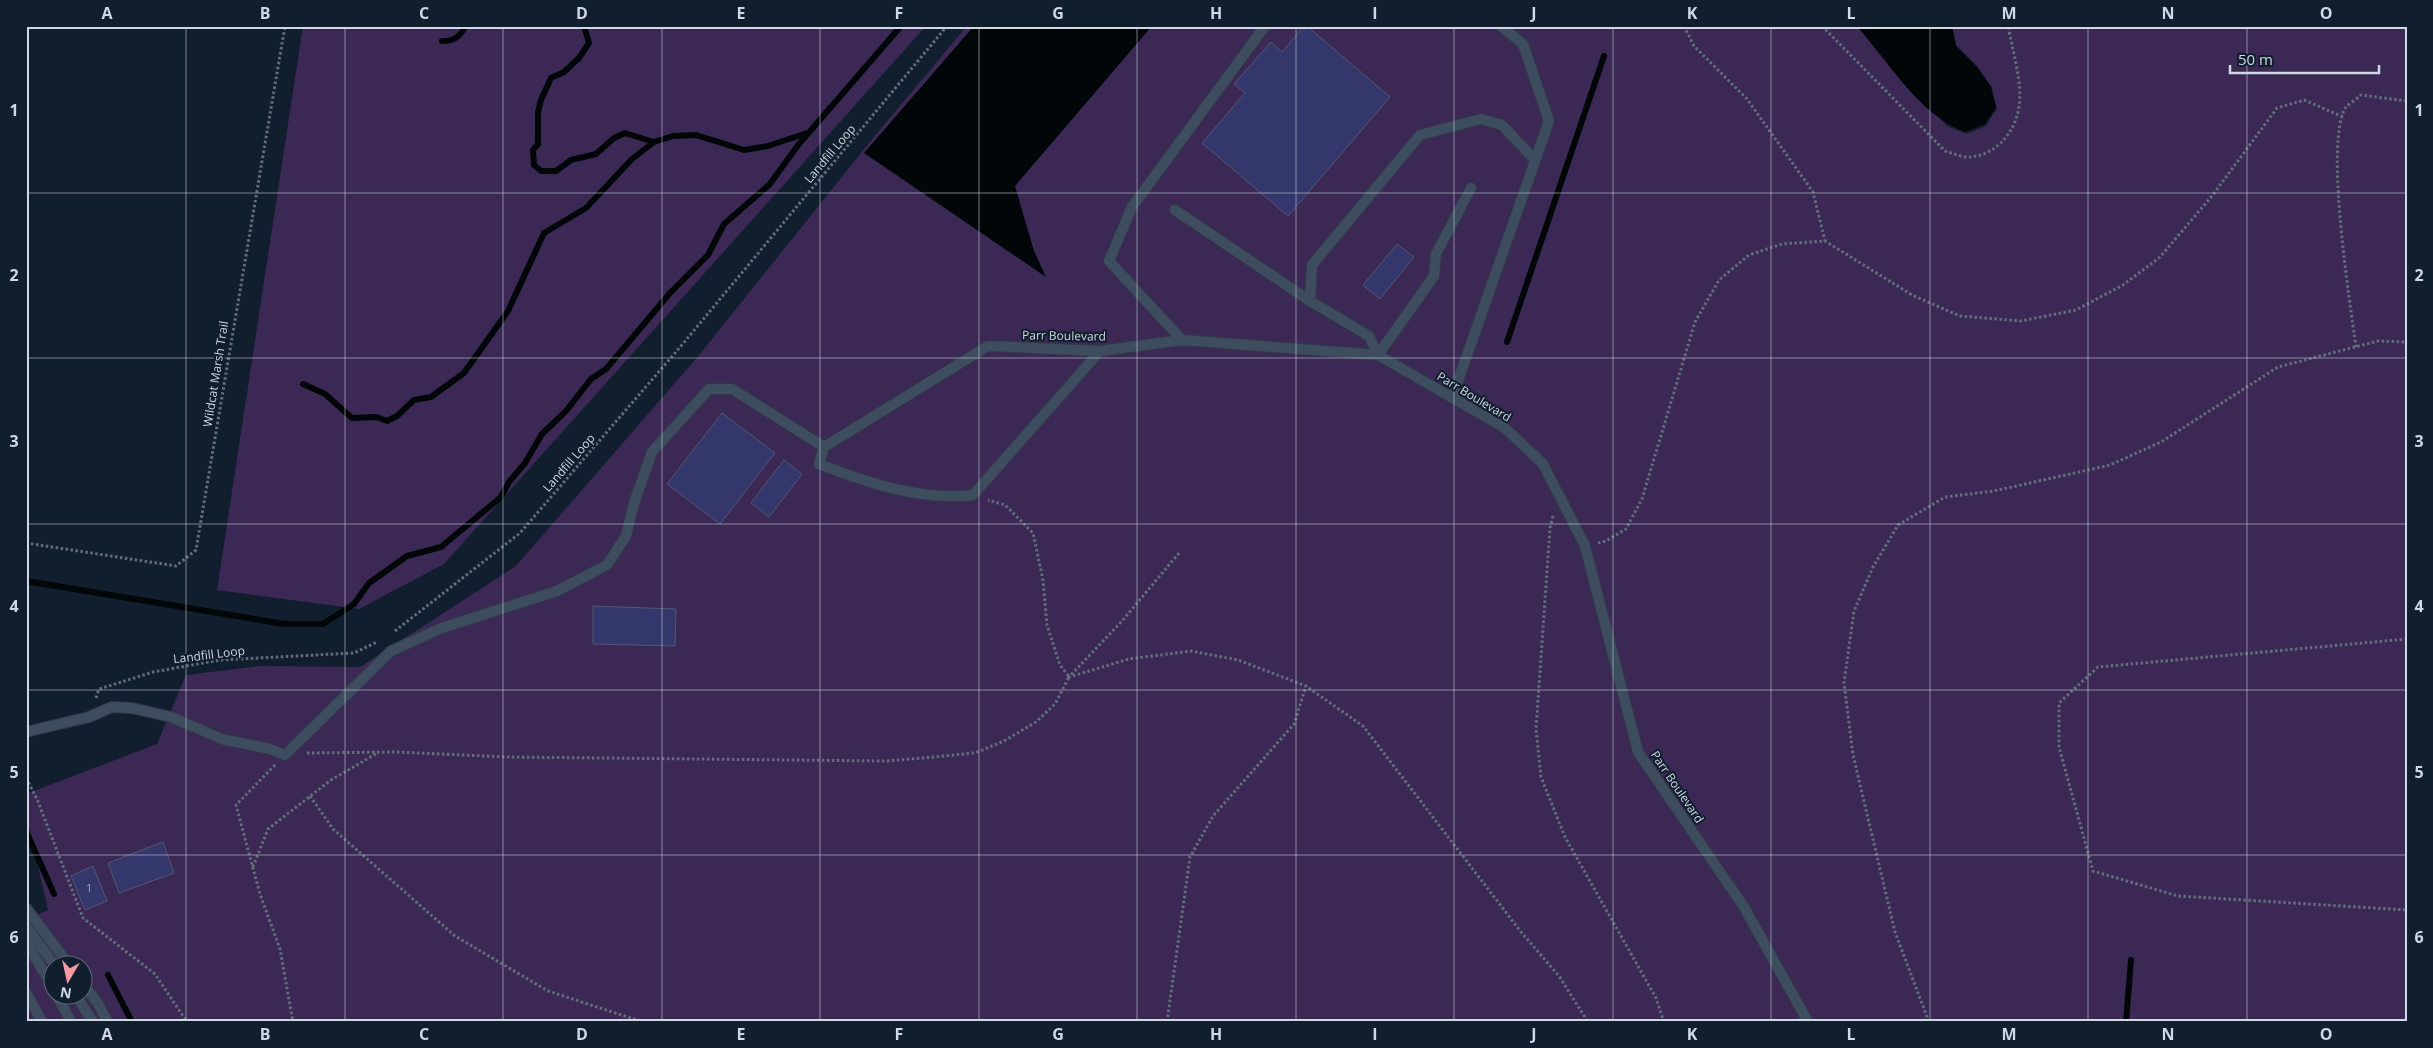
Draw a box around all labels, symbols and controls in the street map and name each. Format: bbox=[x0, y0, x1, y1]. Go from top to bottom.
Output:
text: A bbox=[101, 2, 113, 24]
text: B bbox=[260, 2, 270, 24]
text: C bbox=[419, 2, 429, 24]
text: D bbox=[576, 2, 588, 24]
text: E bbox=[737, 2, 746, 24]
text: F bbox=[895, 2, 903, 24]
text: G bbox=[1052, 2, 1064, 24]
text: H bbox=[1210, 2, 1222, 24]
text: I bbox=[1372, 2, 1378, 24]
text: J bbox=[1529, 2, 1537, 24]
text: K bbox=[1687, 2, 1698, 24]
text: L bbox=[1846, 2, 1856, 24]
text: M bbox=[2001, 2, 2017, 24]
text: N bbox=[2161, 2, 2175, 24]
text: O bbox=[2320, 2, 2332, 24]
scale bar bbox=[2230, 42, 2379, 74]
text: 50 m bbox=[2238, 49, 2273, 69]
text: 1 bbox=[9, 99, 19, 121]
text: 1 bbox=[2414, 99, 2424, 121]
street label: Landfill Loop bbox=[800, 121, 859, 187]
text: 2 bbox=[9, 264, 19, 286]
text: 2 bbox=[2414, 264, 2424, 286]
street label: Wildcat Marsh Trail bbox=[199, 320, 232, 428]
street label: Parr Boulevard bbox=[1022, 326, 1106, 345]
street label: Parr Boulevard bbox=[1434, 368, 1515, 425]
text: 3 bbox=[9, 430, 19, 452]
street label: Landfill Loop bbox=[539, 430, 599, 495]
text: 3 bbox=[2414, 430, 2424, 452]
text: 4 bbox=[9, 595, 19, 617]
text: 4 bbox=[2414, 595, 2424, 617]
street label: Landfill Loop bbox=[172, 642, 246, 667]
street label: Parr Boulevard bbox=[1647, 747, 1708, 826]
text: 5 bbox=[9, 761, 19, 783]
text: 5 bbox=[2414, 761, 2424, 783]
house number: 1 bbox=[86, 881, 92, 895]
text: 6 bbox=[9, 926, 19, 948]
text: 6 bbox=[2414, 926, 2424, 948]
north arrow bbox=[42, 956, 92, 1006]
text: N bbox=[59, 983, 73, 1004]
text: A bbox=[101, 1023, 113, 1045]
text: B bbox=[260, 1023, 270, 1045]
text: C bbox=[419, 1023, 429, 1045]
text: D bbox=[576, 1023, 588, 1045]
text: E bbox=[737, 1023, 746, 1045]
text: F bbox=[895, 1023, 903, 1045]
text: G bbox=[1052, 1023, 1064, 1045]
text: H bbox=[1210, 1023, 1222, 1045]
text: I bbox=[1372, 1023, 1378, 1045]
text: J bbox=[1529, 1023, 1537, 1045]
text: K bbox=[1687, 1023, 1698, 1045]
text: L bbox=[1846, 1023, 1856, 1045]
text: M bbox=[2001, 1023, 2017, 1045]
text: N bbox=[2161, 1023, 2175, 1045]
text: O bbox=[2320, 1023, 2332, 1045]

